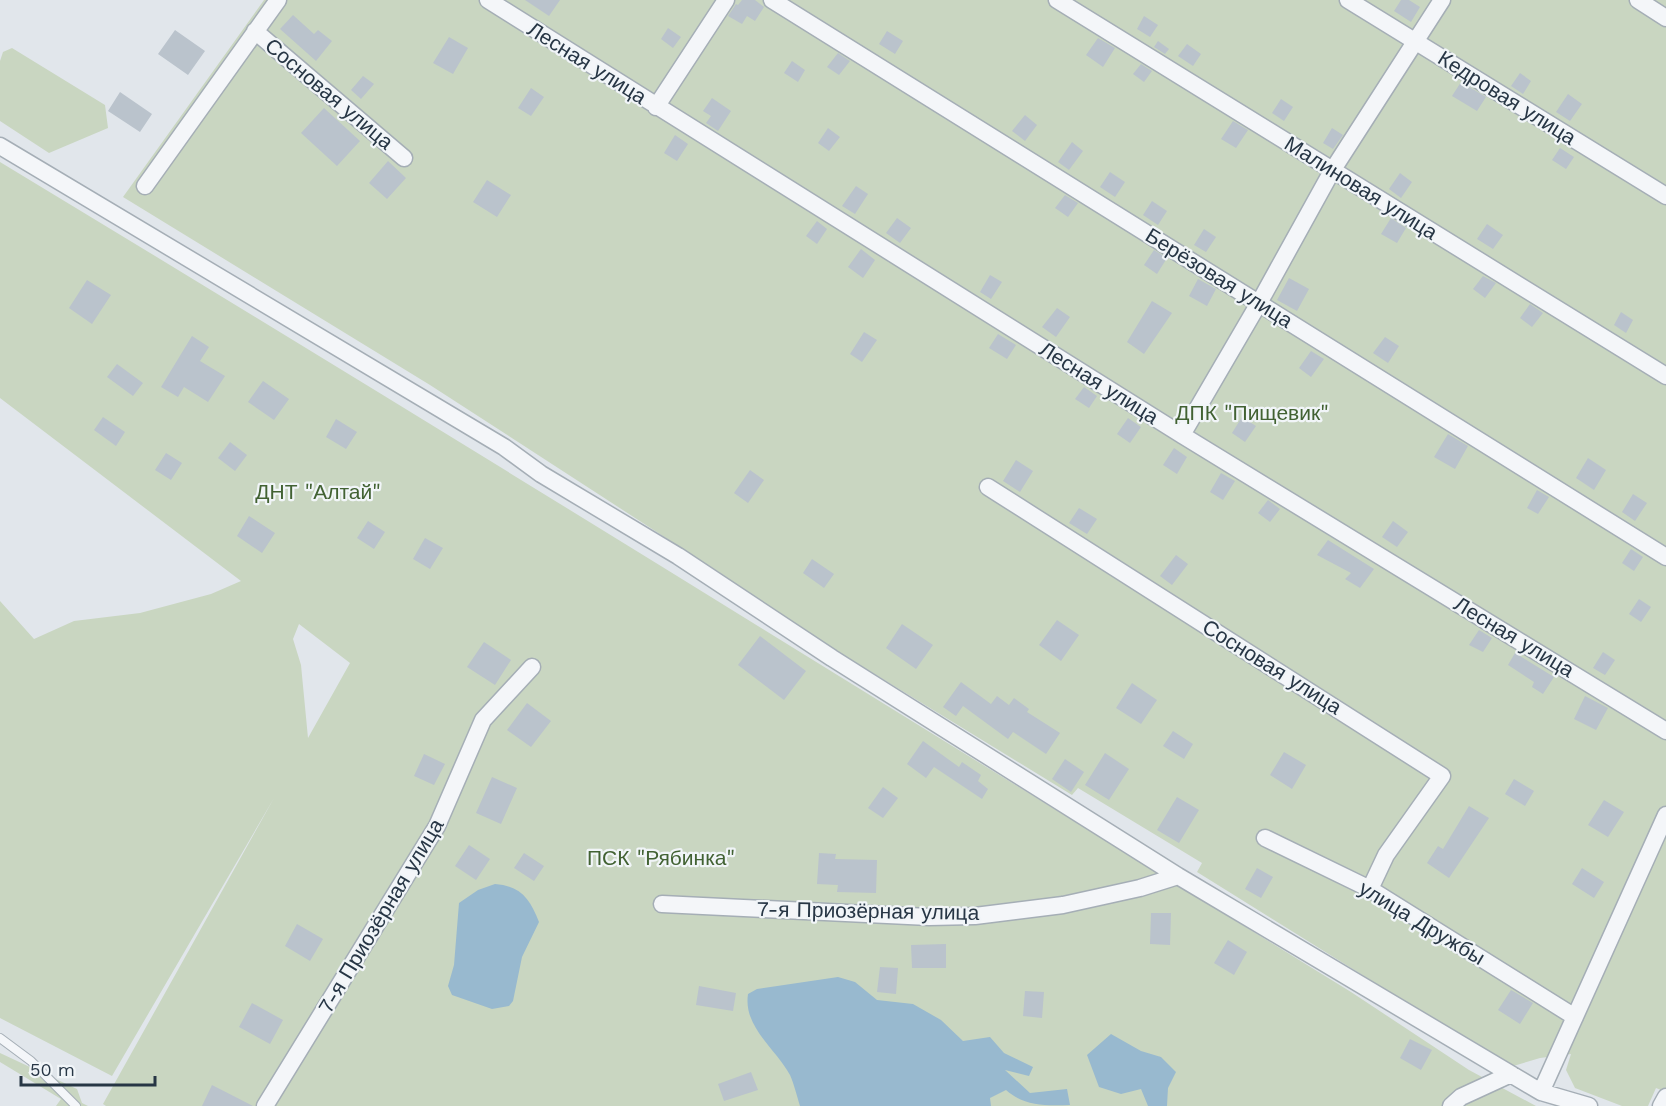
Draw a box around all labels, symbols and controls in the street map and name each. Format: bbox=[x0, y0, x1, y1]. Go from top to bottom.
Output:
street label: Лесная улица bbox=[523, 16, 652, 109]
street label: Сосновая улица bbox=[260, 33, 399, 155]
street label: Кедровая улица bbox=[1434, 45, 1581, 150]
street label: Малиновая улица bbox=[1280, 130, 1443, 245]
street label: Берёзовая улица bbox=[1141, 222, 1298, 333]
street label: Лесная улица bbox=[1035, 336, 1164, 429]
park label: ДПК "Пищевик" bbox=[1175, 400, 1329, 425]
park label: ДНТ "Алтай" bbox=[255, 479, 381, 504]
street label: Лесная улица bbox=[1450, 591, 1579, 682]
street label: Сосновая улица bbox=[1198, 614, 1347, 720]
street label: 7-я Приозёрная улица bbox=[313, 814, 449, 1018]
park label: ПСК "Рябинка" bbox=[587, 845, 735, 870]
street label: улица Дружбы bbox=[1355, 875, 1490, 970]
street label: 7-я Приозёрная улица bbox=[757, 896, 980, 925]
scale bar bbox=[21, 1049, 154, 1087]
text: 50 m bbox=[30, 1059, 75, 1080]

